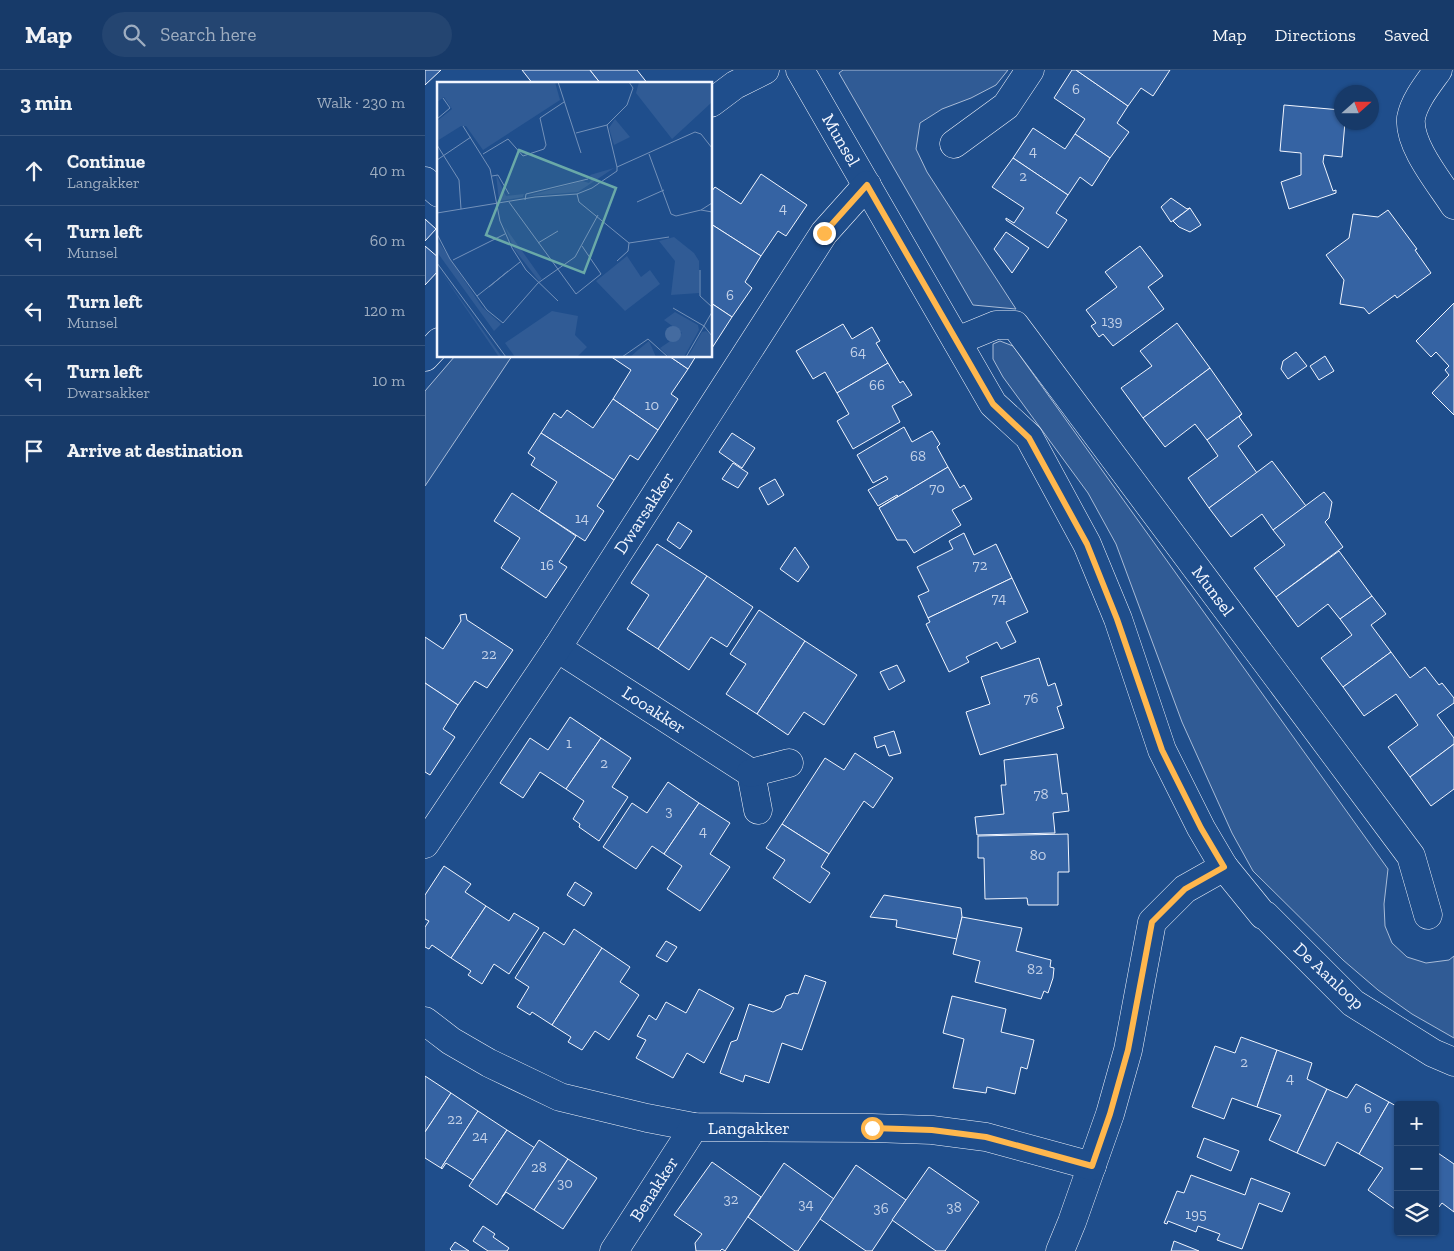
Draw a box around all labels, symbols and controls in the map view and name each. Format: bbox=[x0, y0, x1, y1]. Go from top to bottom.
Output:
search box bbox=[102, 12, 452, 57]
text: Map bbox=[25, 20, 72, 49]
icon: search bbox=[120, 21, 148, 49]
text: Search here bbox=[160, 23, 257, 46]
text: Map bbox=[1212, 24, 1247, 46]
text: Directions bbox=[1275, 24, 1356, 46]
text: Saved bbox=[1384, 24, 1429, 46]
house number: 6 bbox=[1072, 80, 1080, 98]
inset map bbox=[437, 82, 713, 358]
north arrow bbox=[1334, 85, 1379, 130]
text: 3 min bbox=[20, 90, 72, 115]
text: Walk · 230 m bbox=[317, 93, 405, 112]
street label: Munsel bbox=[817, 110, 865, 170]
house number: 4 bbox=[1029, 142, 1037, 160]
text: Continue bbox=[67, 150, 145, 173]
icon: ahead bbox=[20, 157, 48, 185]
text: 40 m bbox=[370, 161, 405, 180]
house number: 2 bbox=[1019, 167, 1027, 185]
text: Langakker bbox=[67, 173, 140, 192]
house number: 4 bbox=[779, 199, 787, 217]
text: Turn left bbox=[67, 220, 142, 243]
route end bbox=[813, 222, 836, 245]
icon: left bbox=[20, 227, 48, 255]
text: 60 m bbox=[370, 231, 405, 250]
text: Munsel bbox=[67, 243, 118, 262]
house number: 6 bbox=[726, 286, 734, 304]
text: Turn left bbox=[67, 290, 142, 313]
icon: left bbox=[20, 297, 48, 325]
text: 120 m bbox=[364, 301, 405, 320]
house number: 139 bbox=[1101, 312, 1123, 330]
text: Munsel bbox=[67, 313, 118, 332]
house number: 64 bbox=[850, 343, 866, 361]
text: Turn left bbox=[67, 360, 142, 383]
icon: left bbox=[20, 367, 48, 395]
text: 10 m bbox=[372, 371, 405, 390]
house number: 66 bbox=[869, 376, 885, 394]
text: Dwarsakker bbox=[67, 383, 150, 402]
house number: 10 bbox=[645, 396, 659, 414]
icon: arrive bbox=[20, 437, 48, 465]
text: Arrive at destination bbox=[67, 439, 243, 462]
house number: 68 bbox=[910, 447, 926, 465]
street label: Dwarsakker bbox=[609, 468, 679, 558]
house number: 70 bbox=[929, 479, 945, 497]
house number: 14 bbox=[575, 509, 589, 527]
house number: 16 bbox=[540, 556, 554, 574]
house number: 72 bbox=[973, 556, 988, 574]
street label: Munsel bbox=[1187, 562, 1239, 621]
house number: 74 bbox=[992, 589, 1006, 607]
house number: 22 bbox=[481, 645, 497, 663]
street label: Looakker bbox=[618, 681, 690, 739]
house number: 76 bbox=[1023, 689, 1039, 707]
house number: 1 bbox=[566, 734, 572, 752]
house number: 2 bbox=[600, 754, 608, 772]
house number: 78 bbox=[1033, 785, 1049, 803]
house number: 3 bbox=[665, 802, 673, 820]
house number: 4 bbox=[699, 822, 707, 840]
house number: 80 bbox=[1030, 846, 1046, 864]
street label: De Aanloop bbox=[1289, 938, 1369, 1014]
house number: 82 bbox=[1027, 960, 1043, 978]
house number: 2 bbox=[1240, 1053, 1248, 1071]
house number: 4 bbox=[1286, 1069, 1294, 1087]
house number: 6 bbox=[1364, 1099, 1372, 1117]
map controls bbox=[1394, 1101, 1439, 1236]
button: + bbox=[1394, 1101, 1439, 1146]
house number: 22 bbox=[447, 1110, 463, 1128]
street label: Langakker bbox=[708, 1117, 790, 1139]
route start bbox=[861, 1117, 884, 1140]
house number: 24 bbox=[472, 1127, 488, 1145]
button: − bbox=[1394, 1146, 1439, 1191]
street label: Benakker bbox=[625, 1152, 683, 1226]
house number: 28 bbox=[531, 1158, 547, 1176]
house number: 30 bbox=[557, 1174, 573, 1192]
house number: 32 bbox=[723, 1190, 739, 1208]
button: layers bbox=[1394, 1191, 1439, 1236]
house number: 34 bbox=[798, 1195, 814, 1213]
house number: 38 bbox=[946, 1198, 962, 1216]
house number: 36 bbox=[873, 1199, 889, 1217]
house number: 195 bbox=[1185, 1205, 1207, 1223]

